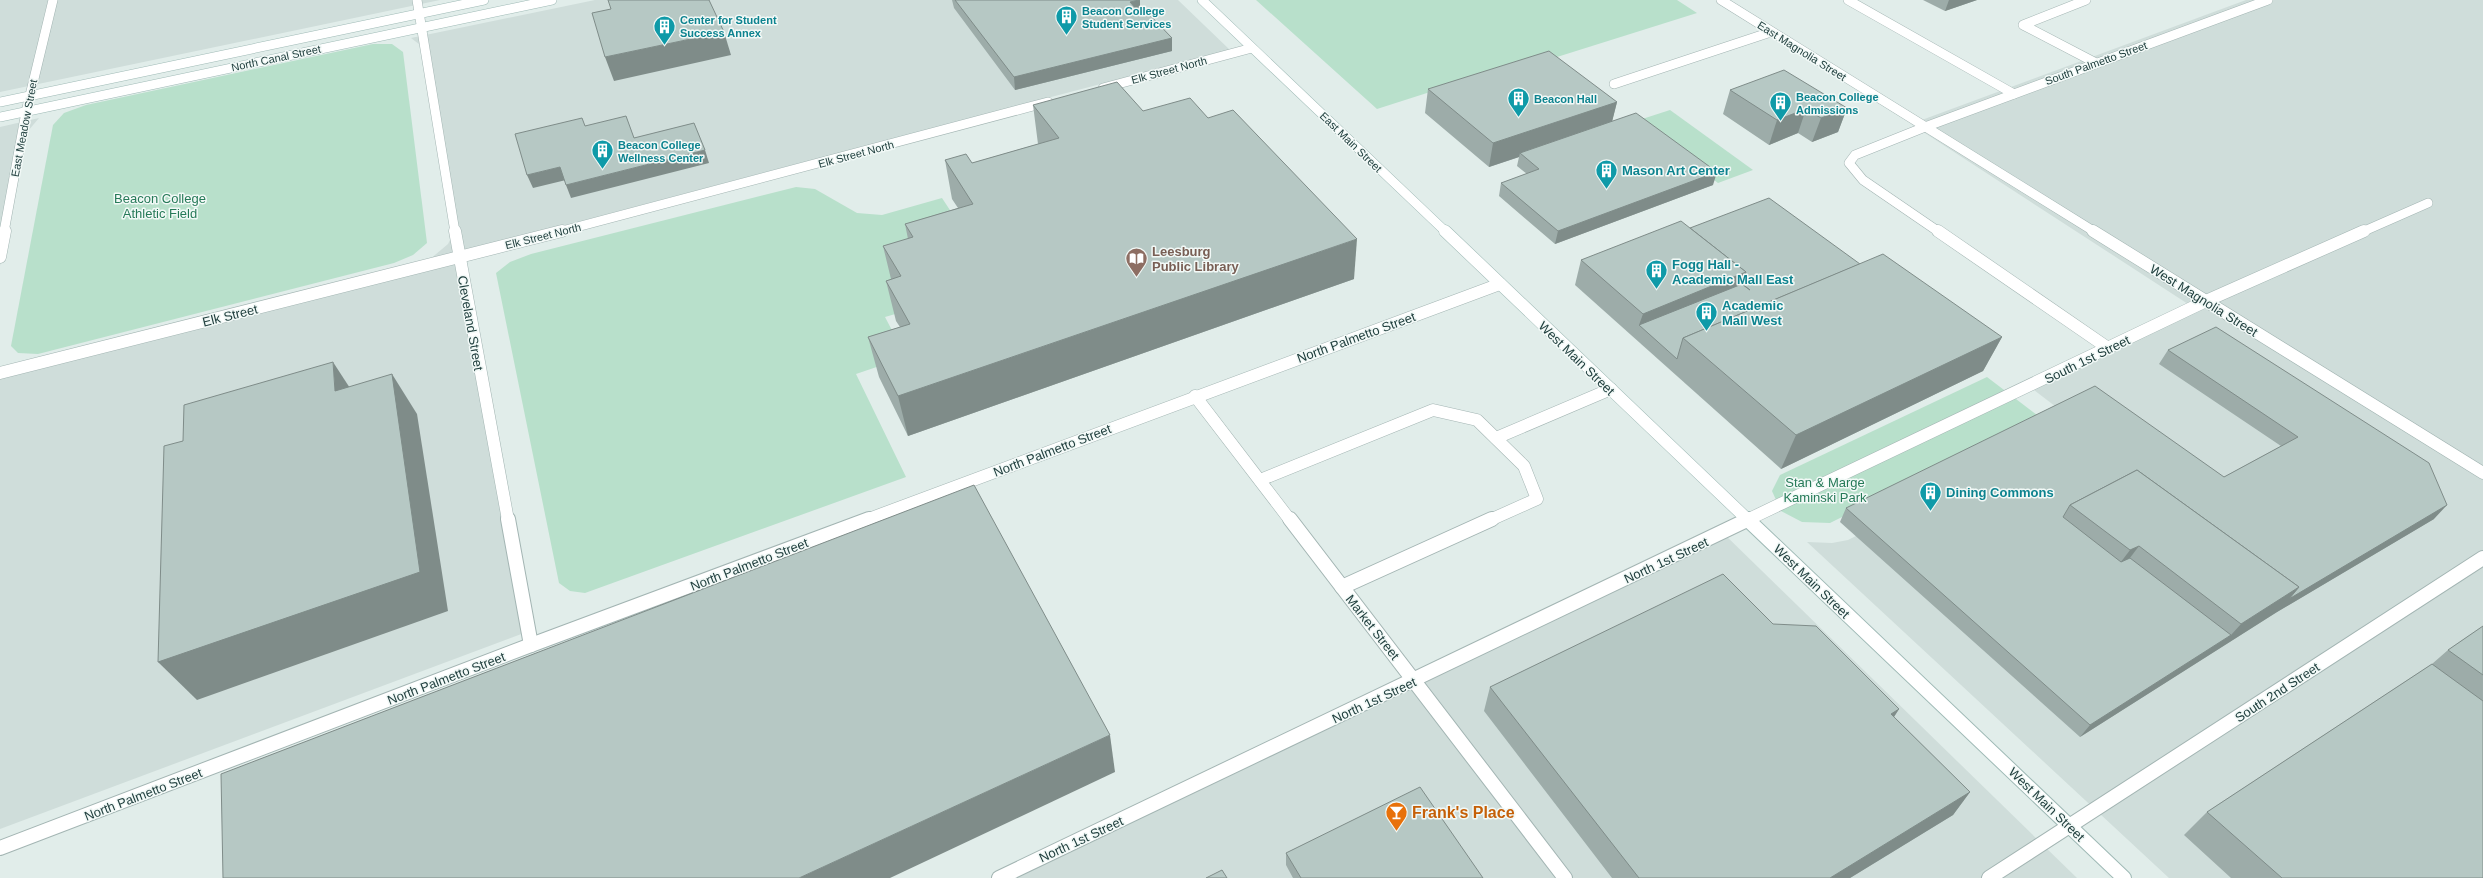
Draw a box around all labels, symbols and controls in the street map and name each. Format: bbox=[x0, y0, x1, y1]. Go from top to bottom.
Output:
building icon: Beacon College Student Services bbox=[1054, 4, 1080, 37]
place label: Beacon College Student Services bbox=[1082, 5, 1171, 30]
building icon: Center for Student Success Annex bbox=[652, 13, 678, 46]
place label: Center for Student Success Annex bbox=[680, 14, 777, 39]
street label: East Magnolia Street bbox=[1756, 19, 1848, 83]
street label: South Palmetto Street bbox=[2043, 39, 2149, 87]
street label: North Canal Street bbox=[230, 43, 322, 73]
street label: Elk Street North bbox=[1130, 54, 1208, 86]
street label: East Meadow Street bbox=[9, 78, 39, 178]
building icon: Beacon Hall bbox=[1505, 86, 1531, 119]
building icon: Beacon College Admissions bbox=[1767, 90, 1793, 123]
place label: Beacon College Admissions bbox=[1796, 91, 1879, 116]
place label: Beacon Hall bbox=[1534, 93, 1597, 105]
street label: East Main Street bbox=[1318, 109, 1384, 175]
building icon: Beacon College Wellness Center bbox=[589, 138, 615, 171]
street label: Elk Street North bbox=[817, 138, 895, 170]
place label: Beacon College Wellness Center bbox=[618, 139, 704, 164]
building icon: Mason Art Center bbox=[1593, 157, 1619, 190]
place label: Mason Art Center bbox=[1622, 163, 1730, 178]
park label: Beacon College Athletic Field bbox=[114, 191, 206, 221]
street label: Elk Street North bbox=[504, 221, 582, 251]
place label: Leesburg Public Library bbox=[1152, 244, 1239, 274]
library icon: Leesburg Public Library bbox=[1123, 245, 1149, 278]
place label: Fogg Hall - Academic Mall East bbox=[1672, 257, 1794, 287]
building icon: Fogg Hall - Academic Mall East bbox=[1643, 258, 1669, 291]
street label: West Magnolia Street bbox=[2147, 261, 2261, 340]
street label: Cleveland Street bbox=[455, 274, 486, 372]
place label: Academic Mall West bbox=[1722, 298, 1783, 328]
building icon: Academic Mall West bbox=[1693, 299, 1719, 332]
street label: Elk Street bbox=[201, 301, 260, 330]
street label: North Palmetto Street bbox=[1295, 309, 1418, 366]
street label: West Main Street bbox=[1536, 318, 1618, 399]
street label: South 1st Street bbox=[2042, 332, 2133, 387]
street label: North Palmetto Street bbox=[991, 421, 1114, 480]
park label: Stan & Marge Kaminski Park bbox=[1783, 475, 1867, 505]
building icon: Dining Commons bbox=[1917, 479, 1943, 512]
place label: Dining Commons bbox=[1946, 485, 2054, 500]
street label: North 1st Street bbox=[1622, 534, 1711, 586]
street label: North Palmetto Street bbox=[688, 535, 811, 594]
street label: West Main Street bbox=[1771, 541, 1853, 622]
street label: Market Street bbox=[1343, 592, 1403, 663]
street label: North Palmetto Street bbox=[385, 649, 508, 708]
street label: South 2nd Street bbox=[2232, 659, 2323, 725]
street label: North 1st Street bbox=[1330, 674, 1419, 726]
street label: West Main Street bbox=[2006, 764, 2088, 845]
street label: North Palmetto Street bbox=[82, 765, 205, 824]
bar icon: Frank's Place bbox=[1383, 799, 1409, 832]
place label: Frank's Place bbox=[1412, 804, 1515, 821]
street label: North 1st Street bbox=[1037, 813, 1126, 865]

